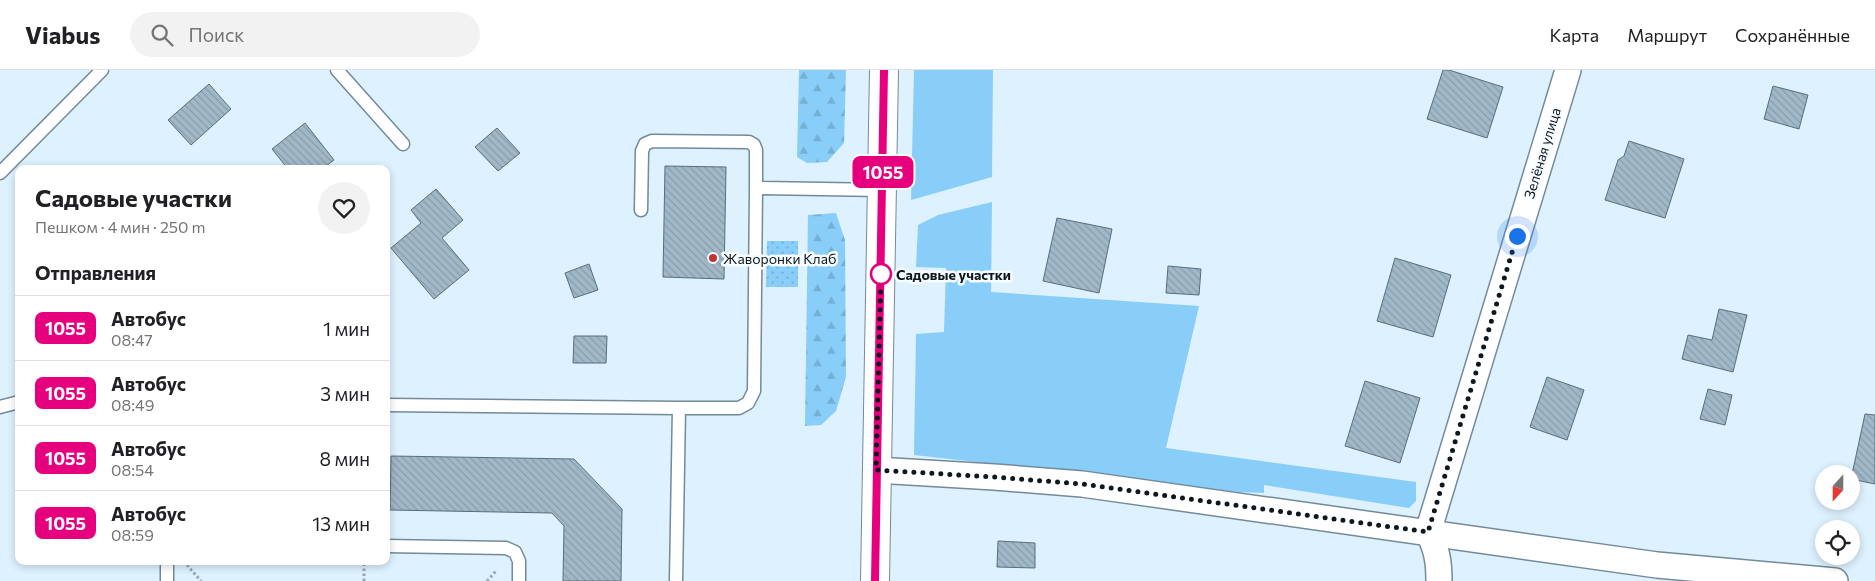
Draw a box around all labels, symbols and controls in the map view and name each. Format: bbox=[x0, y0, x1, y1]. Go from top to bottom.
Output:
search box bbox=[130, 12, 480, 57]
text: Viabus bbox=[25, 20, 100, 49]
icon: search bbox=[148, 21, 176, 49]
text: Поиск bbox=[188, 23, 244, 46]
text: Карта bbox=[1550, 24, 1599, 46]
text: Маршрут bbox=[1627, 24, 1707, 46]
text: Сохранённые bbox=[1735, 24, 1850, 46]
street label: Зелёная улица bbox=[1520, 105, 1564, 201]
line badge: 1055 bbox=[848, 156, 918, 188]
text: 1055 bbox=[862, 161, 904, 183]
button: heart bbox=[318, 182, 370, 234]
text: Садовые участки bbox=[35, 183, 232, 212]
text: Пешком · 4 мин · 250 m bbox=[35, 217, 205, 236]
your location bbox=[1505, 224, 1530, 249]
place label: Жаворонки Клаб bbox=[723, 250, 836, 267]
marker: Жаворонки Клаб bbox=[707, 252, 719, 264]
text: Отправления bbox=[35, 261, 156, 284]
marker: Садовые участки bbox=[870, 263, 892, 285]
place label: Садовые участки bbox=[896, 266, 1011, 283]
text: Автобус bbox=[111, 307, 186, 330]
text: 1055 bbox=[45, 317, 86, 339]
text: 1 мин bbox=[323, 317, 370, 340]
text: 08:47 bbox=[111, 330, 153, 349]
text: Автобус bbox=[111, 372, 186, 395]
text: 1055 bbox=[45, 382, 86, 404]
text: 3 мин bbox=[320, 382, 370, 405]
text: 08:49 bbox=[111, 395, 154, 414]
text: Автобус bbox=[111, 437, 186, 460]
text: 1055 bbox=[45, 447, 86, 469]
text: 8 мин bbox=[320, 447, 370, 470]
text: 08:54 bbox=[111, 460, 154, 479]
north arrow bbox=[1815, 465, 1860, 510]
map controls bbox=[1815, 465, 1860, 565]
text: Автобус bbox=[111, 502, 186, 525]
text: 1055 bbox=[45, 512, 86, 534]
text: 13 мин bbox=[312, 512, 370, 535]
button: locate bbox=[1815, 520, 1860, 565]
text: 08:59 bbox=[111, 525, 154, 544]

